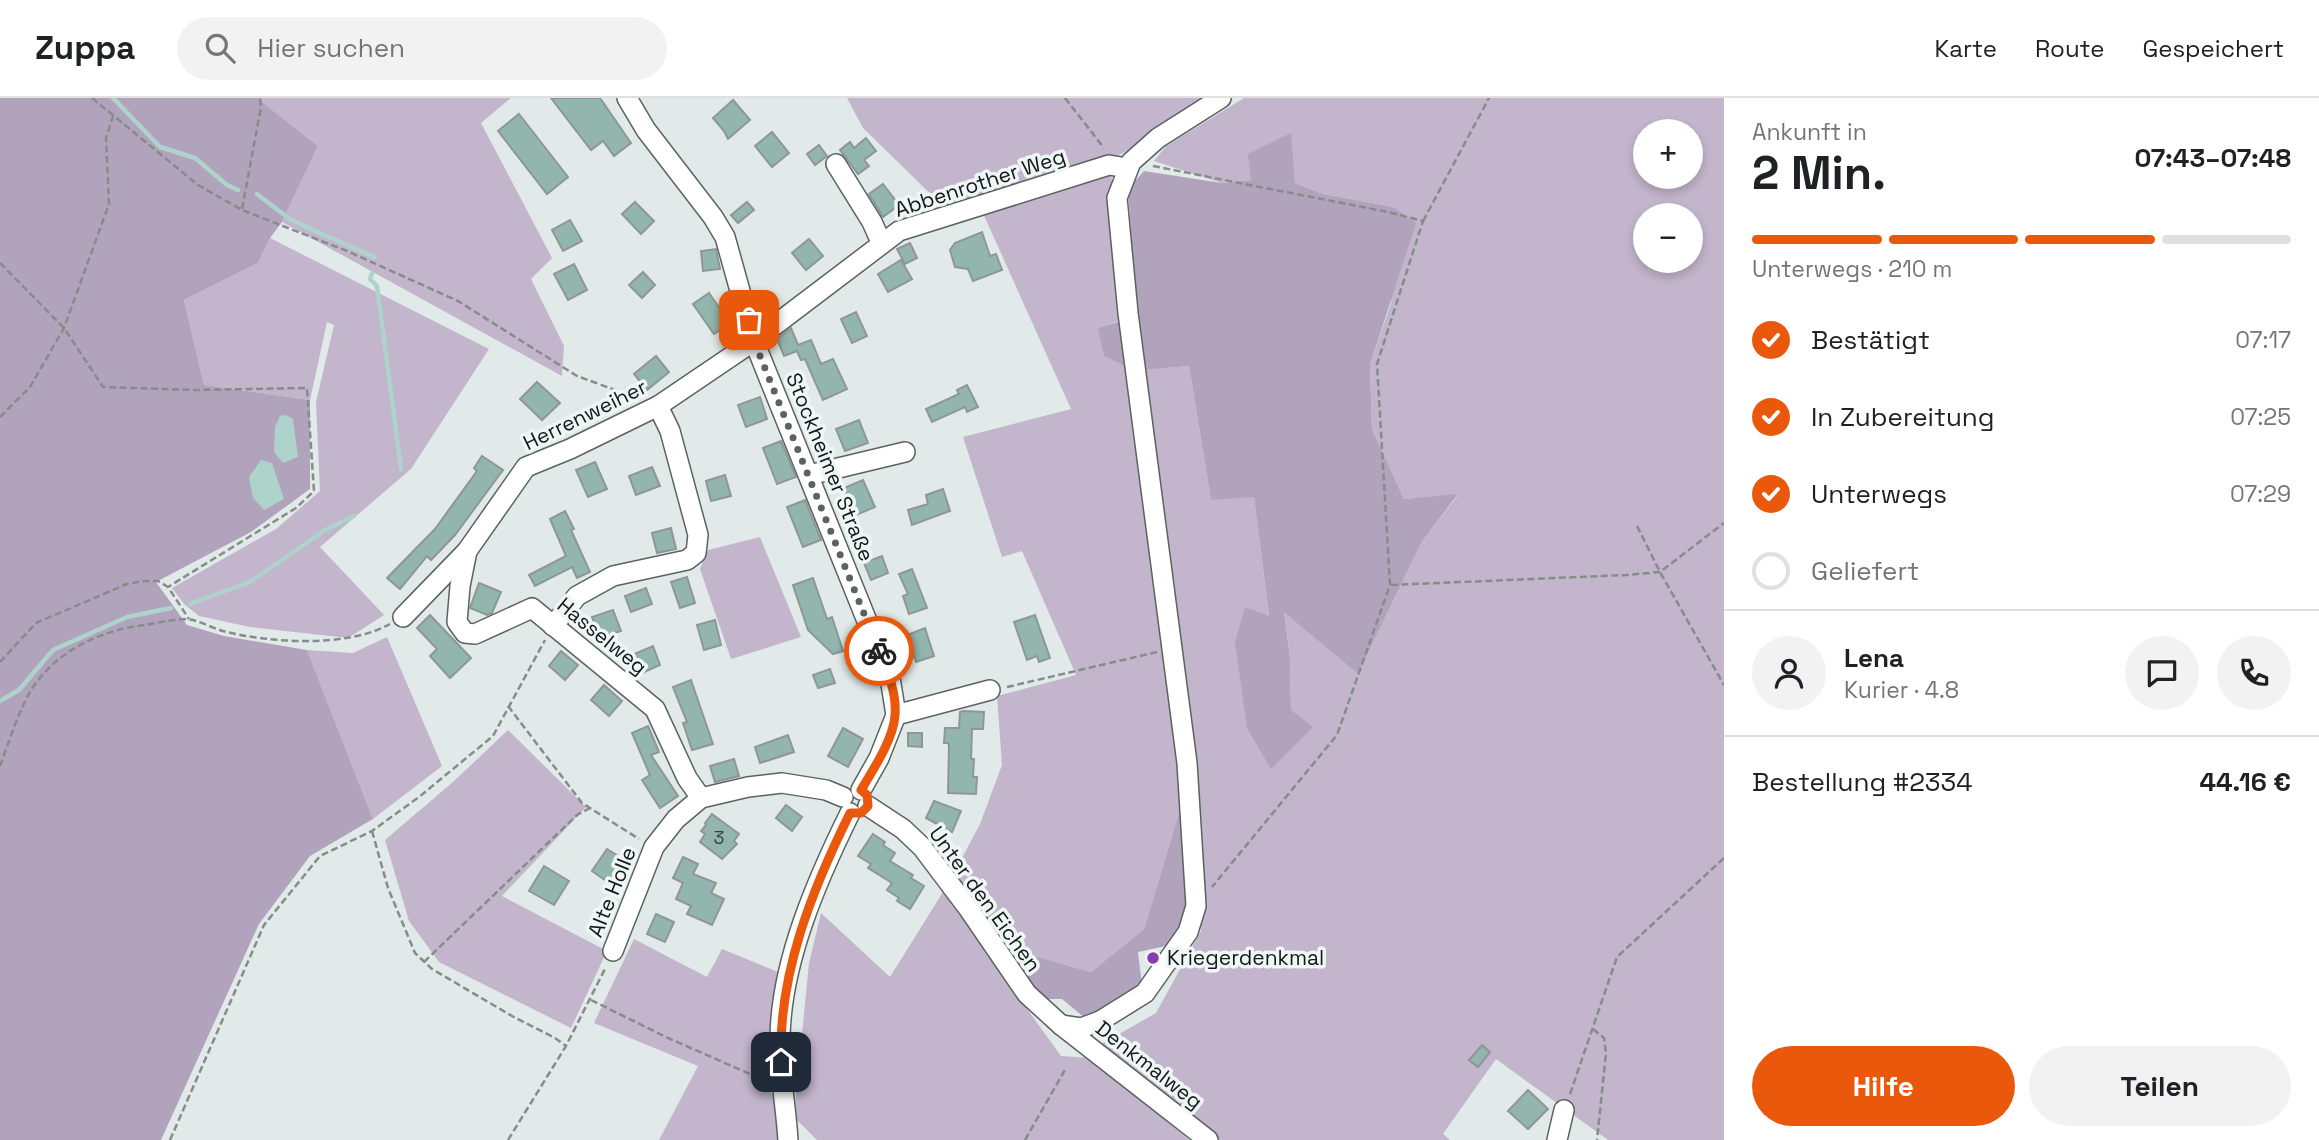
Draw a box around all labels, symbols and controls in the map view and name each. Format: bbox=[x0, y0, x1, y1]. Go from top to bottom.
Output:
search box bbox=[177, 17, 667, 80]
text: Zuppa bbox=[35, 27, 135, 69]
icon: search bbox=[201, 29, 239, 67]
text: Hier suchen bbox=[257, 31, 405, 65]
text: Karte bbox=[1935, 33, 1997, 64]
text: Route bbox=[2035, 33, 2104, 64]
text: Gespeichert bbox=[2142, 33, 2284, 64]
text: Ankunft in bbox=[1752, 117, 1867, 147]
map controls bbox=[1633, 119, 1703, 273]
button: + bbox=[1633, 119, 1703, 189]
text: 07:43–07:48 bbox=[2134, 141, 2291, 175]
street label: Abbenrother Weg bbox=[891, 142, 1069, 223]
text: 2 Min. bbox=[1752, 144, 1886, 202]
button: − bbox=[1633, 203, 1703, 273]
text: Unterwegs · 210 m bbox=[1752, 254, 1952, 284]
pin bbox=[719, 290, 779, 350]
icon: bag bbox=[730, 301, 768, 339]
icon: check bbox=[1752, 321, 1790, 359]
text: Bestätigt bbox=[1811, 323, 1930, 357]
text: 07:17 bbox=[2235, 325, 2291, 355]
street label: Stockheimer Straße bbox=[780, 369, 881, 565]
street label: Herrenweiher bbox=[519, 373, 651, 456]
icon: check bbox=[1752, 398, 1790, 436]
text: In Zubereitung bbox=[1811, 400, 1995, 434]
text: 07:25 bbox=[2230, 402, 2291, 432]
icon: check bbox=[1752, 475, 1790, 513]
text: Unterwegs bbox=[1811, 477, 1947, 511]
text: 07:29 bbox=[2230, 479, 2291, 509]
text: Geliefert bbox=[1811, 554, 1919, 588]
street label: Hasselweg bbox=[552, 591, 653, 680]
courier bbox=[844, 616, 914, 686]
icon: bike bbox=[860, 632, 898, 670]
button: person bbox=[1752, 636, 1826, 710]
button: chat bbox=[2125, 636, 2199, 710]
button: phone bbox=[2217, 636, 2291, 710]
text: Lena bbox=[1844, 641, 1904, 675]
text: Kurier · 4.8 bbox=[1844, 675, 1959, 705]
text: Bestellung #2334 bbox=[1752, 765, 1972, 799]
text: 44.16 € bbox=[2199, 765, 2291, 799]
street label: Unter den Eichen bbox=[923, 821, 1047, 977]
house number: 3 bbox=[714, 826, 724, 849]
street label: Alte Holle bbox=[581, 843, 642, 941]
place label: Kriegerdenkmal bbox=[1167, 944, 1324, 971]
marker: Kriegerdenkmal bbox=[1145, 950, 1161, 966]
street label: Denkmalweg bbox=[1090, 1014, 1208, 1115]
pin bbox=[751, 1032, 811, 1092]
icon: home bbox=[762, 1043, 800, 1081]
button: Hilfe bbox=[1752, 1046, 2015, 1126]
button: Teilen bbox=[2029, 1046, 2291, 1126]

